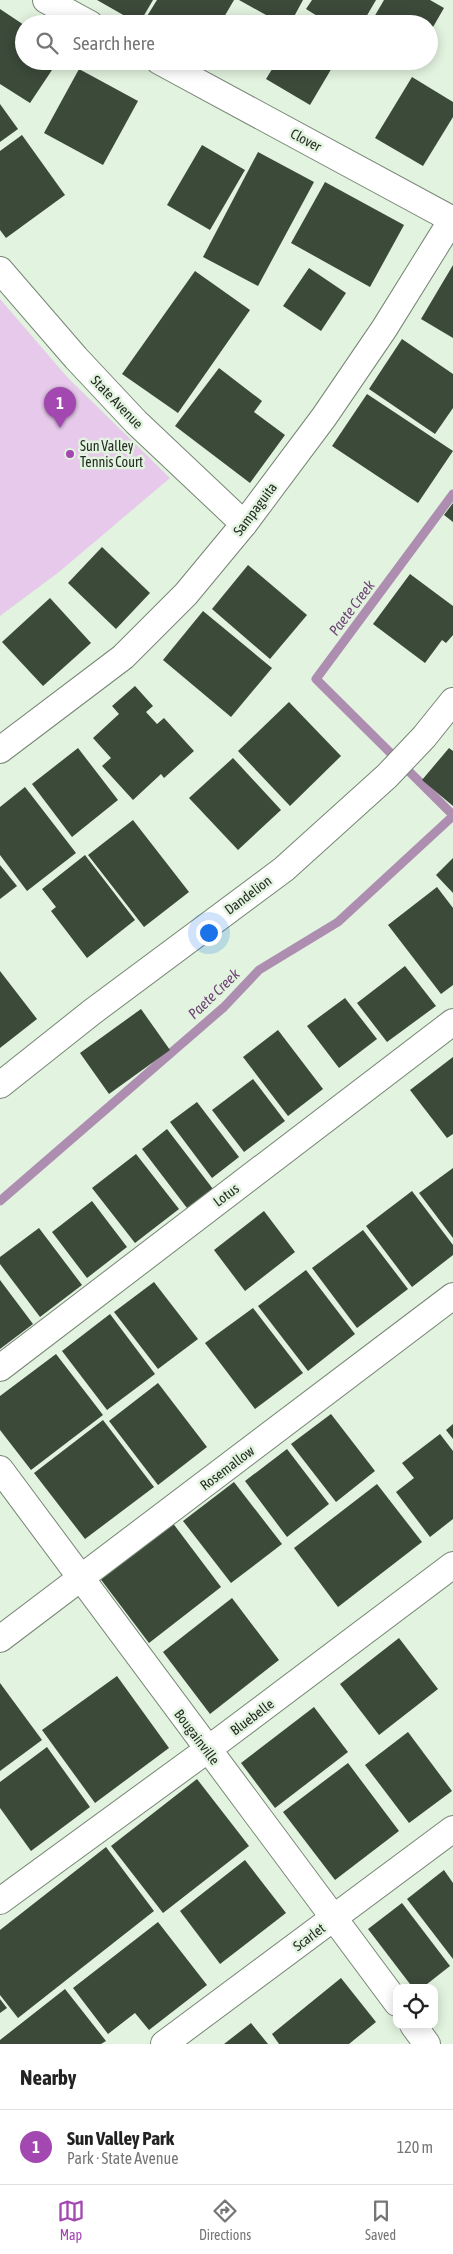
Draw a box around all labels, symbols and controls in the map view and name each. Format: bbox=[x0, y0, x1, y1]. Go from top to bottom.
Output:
search box bbox=[15, 15, 438, 70]
icon: search bbox=[33, 29, 61, 57]
text: Search here bbox=[73, 32, 155, 54]
street label: Clover bbox=[288, 125, 325, 155]
street label: State Avenue bbox=[88, 372, 146, 432]
pin: 1 bbox=[44, 387, 76, 428]
place label: Sun Valley Tennis Court bbox=[80, 438, 143, 470]
marker: Sun Valley Tennis Court bbox=[64, 448, 76, 460]
street label: Sampaguita bbox=[230, 479, 280, 539]
water label: Paete Creek bbox=[325, 576, 378, 639]
street label: Dandelion bbox=[221, 872, 275, 918]
your location bbox=[196, 920, 222, 946]
water label: Paete Creek bbox=[184, 965, 243, 1022]
street label: Lotus bbox=[210, 1180, 242, 1210]
street label: Rosemallow bbox=[197, 1442, 258, 1494]
street label: Bluebelle bbox=[227, 1696, 277, 1738]
street label: Bougainville bbox=[171, 1706, 223, 1768]
street label: Scarlet bbox=[290, 1920, 328, 1954]
map controls bbox=[393, 1984, 438, 2029]
button: locate bbox=[393, 1984, 438, 2029]
text: Nearby bbox=[20, 2065, 76, 2089]
text: Sun Valley Park bbox=[67, 2127, 174, 2149]
text: 1 bbox=[32, 2138, 40, 2156]
text: 120 m bbox=[397, 2138, 433, 2156]
text: Park · State Avenue bbox=[67, 2149, 179, 2167]
tab: Map bbox=[57, 2197, 85, 2243]
tab: Directions bbox=[199, 2197, 251, 2243]
tab: Saved bbox=[365, 2197, 396, 2243]

